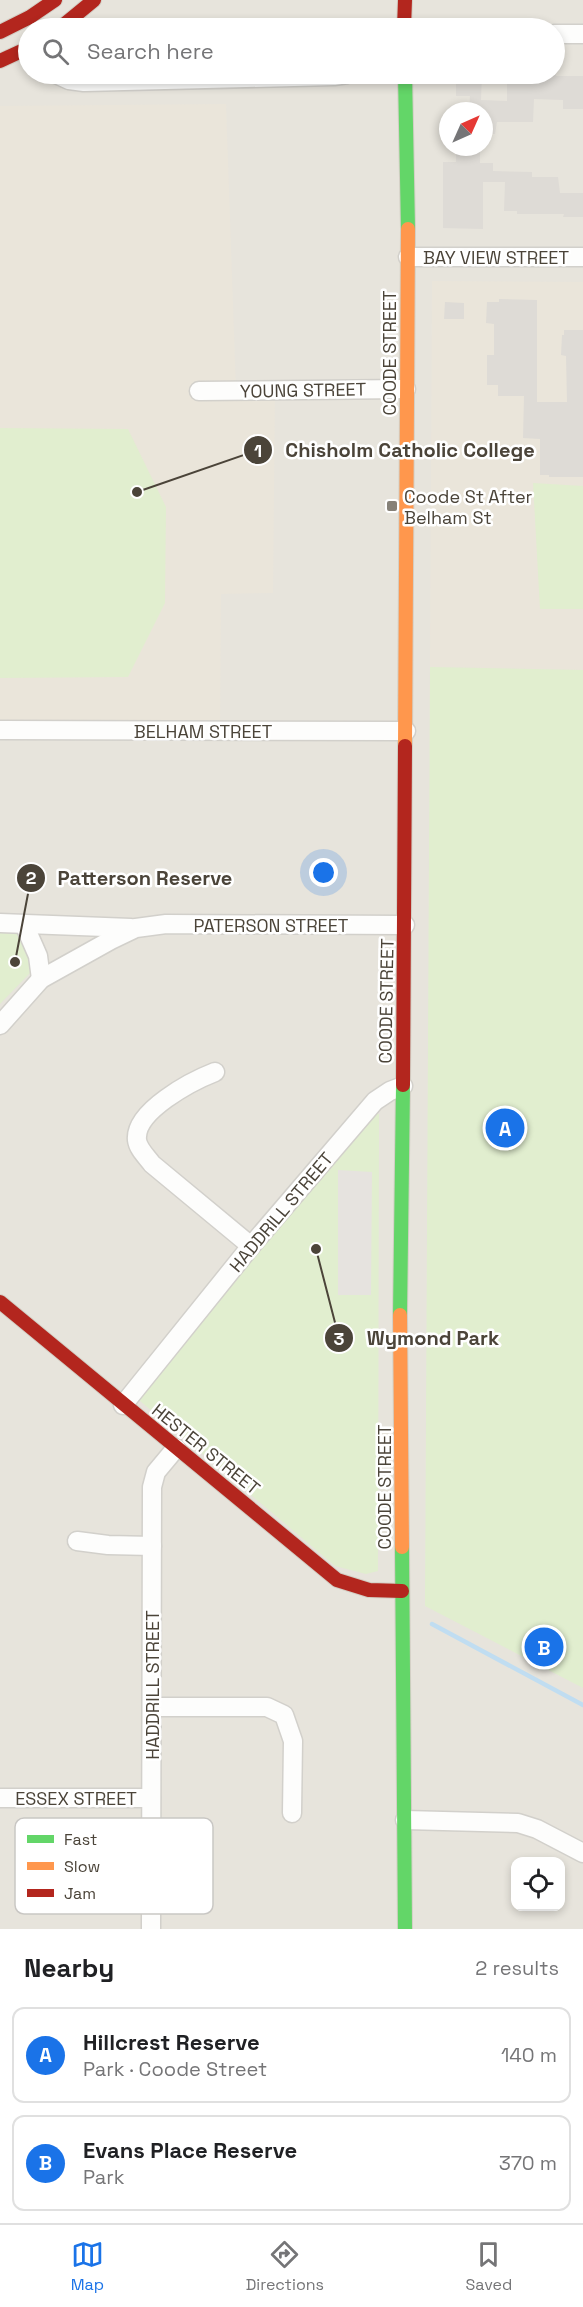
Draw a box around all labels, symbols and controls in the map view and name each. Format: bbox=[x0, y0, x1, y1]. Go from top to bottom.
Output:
search box bbox=[18, 18, 565, 84]
icon: search bbox=[39, 35, 72, 68]
text: Search here bbox=[87, 37, 214, 65]
north arrow bbox=[439, 102, 493, 156]
street label: BAY VIEW STREET bbox=[423, 246, 569, 269]
street label: COODE STREET bbox=[378, 290, 401, 416]
street label: YOUNG STREET bbox=[240, 377, 367, 403]
callout: Chisholm Catholic College bbox=[243, 431, 546, 469]
text: Chisholm Catholic College bbox=[285, 437, 535, 463]
text: 1 bbox=[254, 439, 262, 462]
place label: Coode St After Belham St bbox=[404, 485, 533, 529]
marker: Coode St After Belham St bbox=[385, 499, 399, 513]
street label: BELHAM STREET bbox=[134, 720, 273, 743]
your location bbox=[309, 858, 338, 887]
callout: Patterson Reserve bbox=[16, 859, 244, 897]
text: Patterson Reserve bbox=[58, 865, 232, 891]
text: 2 bbox=[26, 866, 37, 889]
street label: PATERSON STREET bbox=[194, 914, 349, 937]
street label: COODE STREET bbox=[373, 938, 399, 1064]
pin: A bbox=[486, 1106, 524, 1150]
street label: HADDRILL STREET bbox=[224, 1147, 338, 1277]
callout: Wymond Park bbox=[324, 1319, 511, 1357]
text: Wymond Park bbox=[367, 1325, 499, 1351]
text: 3 bbox=[334, 1327, 345, 1350]
street label: HESTER STREET bbox=[147, 1398, 265, 1500]
street label: COODE STREET bbox=[373, 1424, 396, 1550]
street label: HADDRILL STREET bbox=[141, 1610, 164, 1760]
pin: B bbox=[524, 1624, 564, 1670]
street label: ESSEX STREET bbox=[15, 1787, 137, 1810]
legend bbox=[15, 1818, 213, 1914]
text: Fast bbox=[64, 1829, 97, 1850]
text: Slow bbox=[64, 1856, 100, 1877]
map controls bbox=[511, 1857, 565, 1911]
button: locate bbox=[511, 1857, 565, 1911]
text: Jam bbox=[64, 1883, 96, 1904]
text: Nearby bbox=[24, 1951, 114, 1985]
text: 2 results bbox=[475, 1955, 559, 1981]
text: Hillcrest Reserve bbox=[83, 2028, 260, 2056]
text: A bbox=[39, 2042, 52, 2068]
text: 140 m bbox=[501, 2042, 557, 2068]
text: Park · Coode Street bbox=[83, 2056, 267, 2082]
text: Evans Place Reserve bbox=[83, 2136, 297, 2164]
text: B bbox=[39, 2150, 52, 2176]
text: 370 m bbox=[499, 2150, 557, 2176]
text: Park bbox=[83, 2164, 125, 2190]
tab: Map bbox=[71, 2238, 104, 2295]
tab: Directions bbox=[246, 2238, 324, 2295]
tab: Saved bbox=[466, 2238, 512, 2295]

